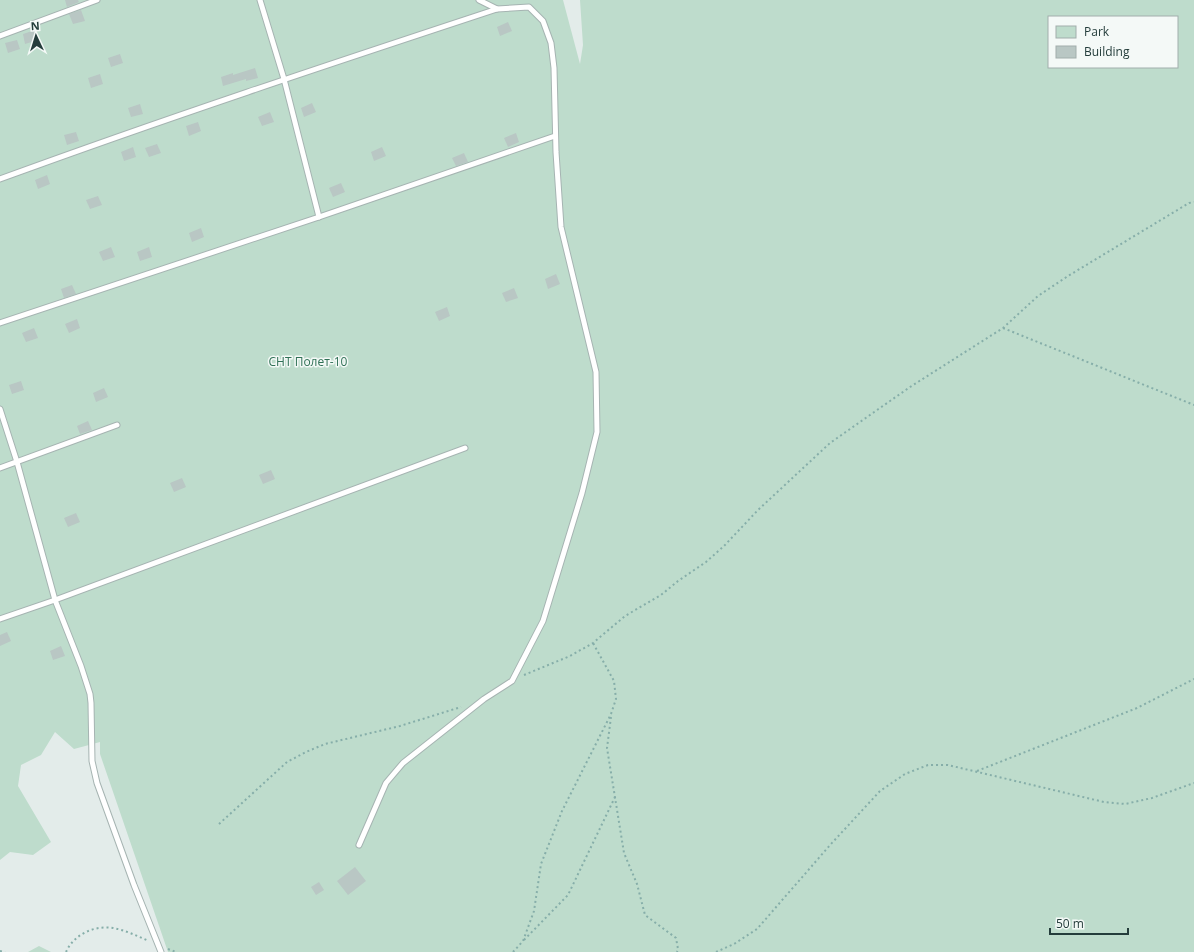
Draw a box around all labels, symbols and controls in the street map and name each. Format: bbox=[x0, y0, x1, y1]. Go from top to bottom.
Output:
north arrow bbox=[16, 16, 56, 56]
legend bbox=[1048, 16, 1178, 68]
text: N bbox=[30, 18, 40, 33]
text: Park bbox=[1084, 23, 1110, 40]
text: Building bbox=[1084, 43, 1130, 60]
park label: СНТ Полет-10 bbox=[269, 353, 348, 370]
scale bar bbox=[1050, 910, 1128, 936]
text: 50 m bbox=[1056, 915, 1084, 932]

